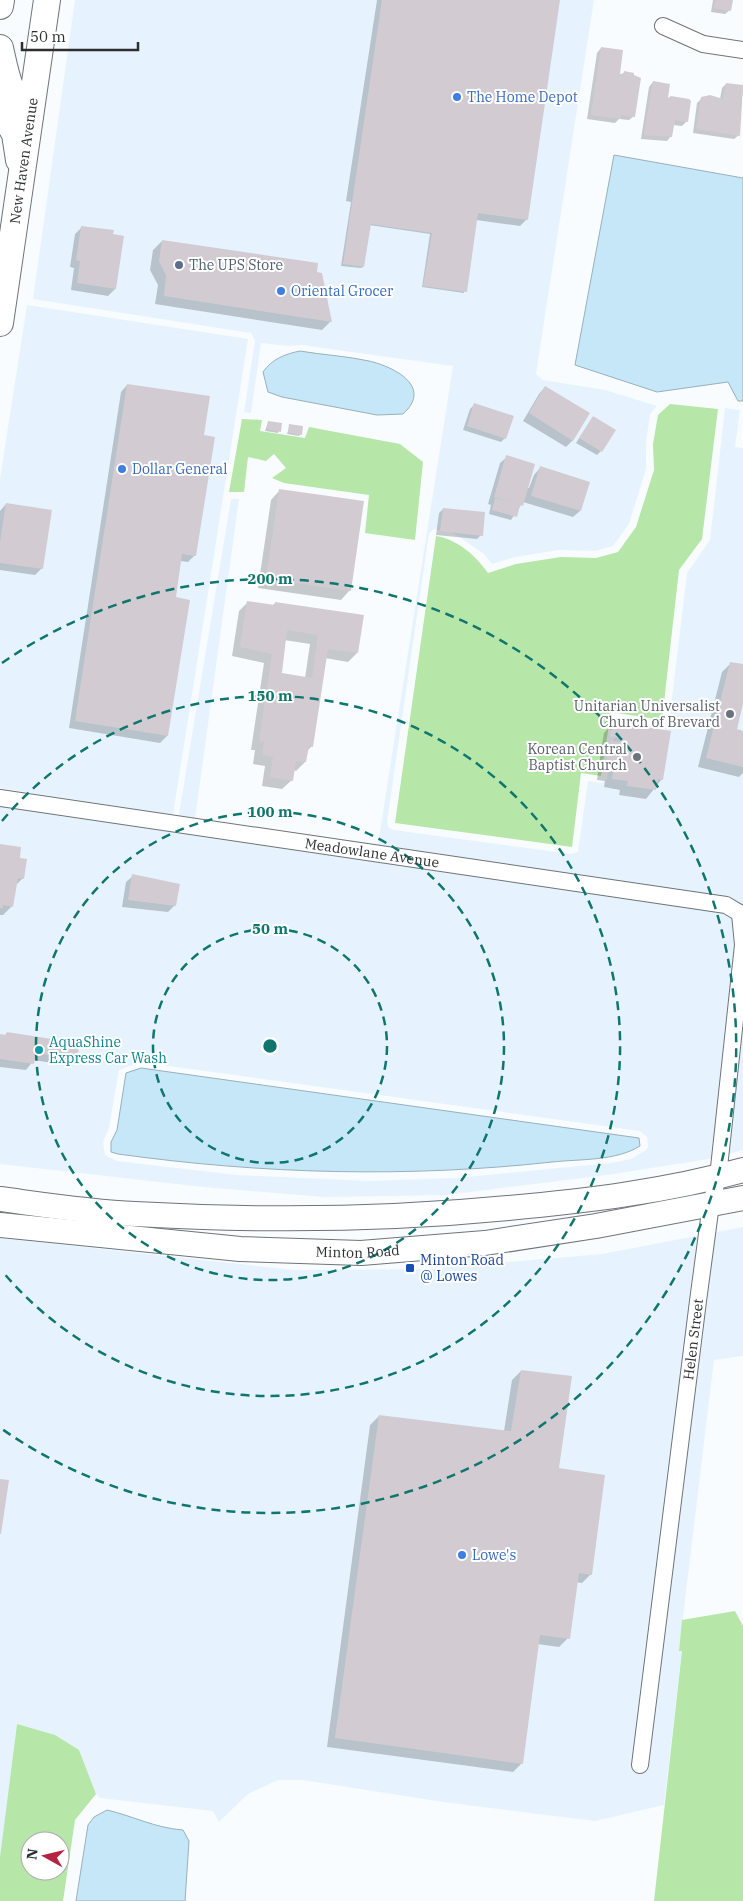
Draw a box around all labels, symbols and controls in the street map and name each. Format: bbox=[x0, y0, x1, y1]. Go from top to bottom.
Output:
scale bar bbox=[22, 20, 139, 52]
text: 50 m bbox=[30, 27, 66, 46]
place label: The Home Depot bbox=[467, 88, 578, 106]
marker: The Home Depot bbox=[451, 91, 463, 103]
street label: New Haven Avenue bbox=[6, 96, 42, 225]
place label: The UPS Store bbox=[189, 256, 283, 274]
marker: The UPS Store bbox=[173, 259, 185, 271]
place label: Oriental Grocer bbox=[291, 282, 394, 300]
marker: Oriental Grocer bbox=[275, 285, 287, 297]
place label: Dollar General bbox=[132, 460, 227, 478]
marker: Dollar General bbox=[116, 463, 128, 475]
text: 200 m bbox=[247, 569, 293, 588]
text: 150 m bbox=[247, 686, 293, 705]
place label: Unitarian Universalist Church of Brevard bbox=[574, 697, 720, 731]
marker: Unitarian Universalist Church of Brevard bbox=[724, 708, 736, 720]
place label: Korean Central Baptist Church bbox=[527, 740, 627, 774]
marker: Korean Central Baptist Church bbox=[631, 751, 643, 763]
text: 100 m bbox=[247, 802, 293, 821]
street label: Meadowlane Avenue bbox=[304, 834, 440, 872]
text: 50 m bbox=[252, 919, 288, 938]
place label: AquaShine Express Car Wash bbox=[49, 1033, 167, 1067]
centre of rings bbox=[261, 1037, 279, 1055]
marker: AquaShine Express Car Wash bbox=[33, 1044, 45, 1056]
street label: Minton Road bbox=[315, 1241, 401, 1262]
place label: Minton Road @ Lowes bbox=[420, 1251, 504, 1285]
marker: Minton Road @ Lowes bbox=[404, 1262, 416, 1274]
street label: Helen Street bbox=[679, 1298, 707, 1381]
place label: Lowe's bbox=[472, 1546, 516, 1564]
marker: Lowe's bbox=[456, 1549, 468, 1561]
north arrow bbox=[20, 1831, 70, 1881]
text: N bbox=[22, 1847, 42, 1861]

